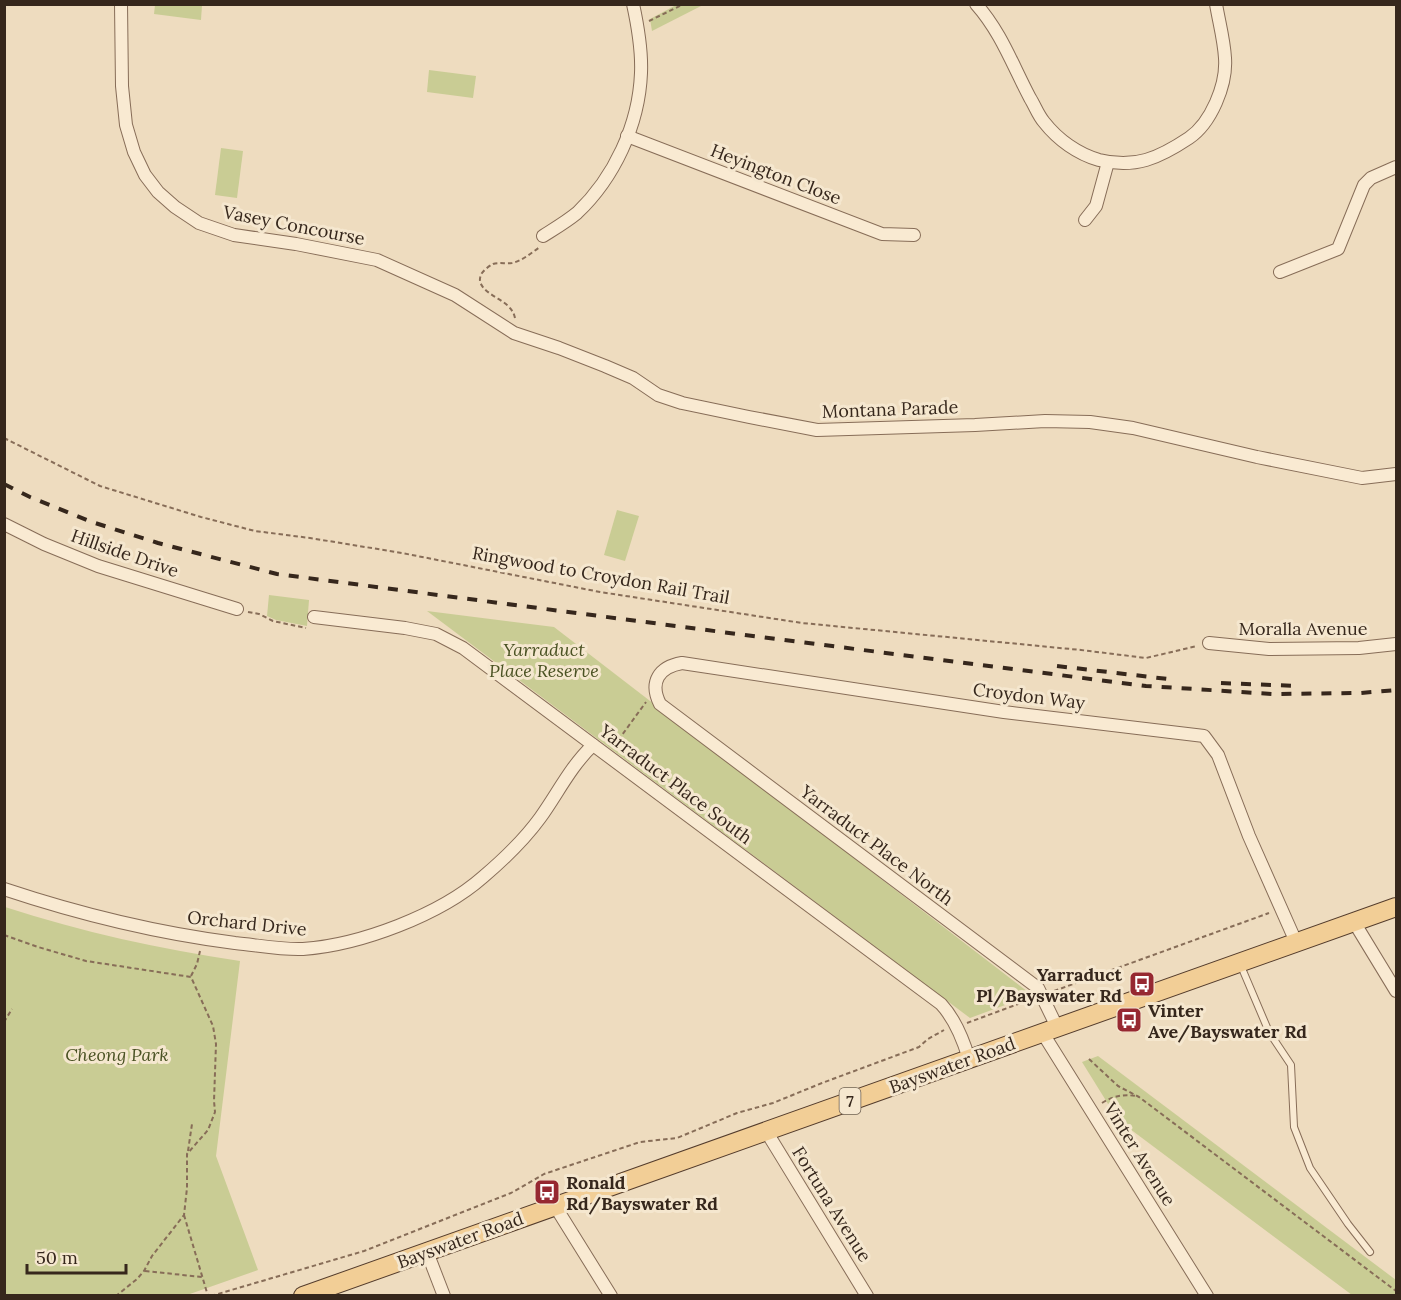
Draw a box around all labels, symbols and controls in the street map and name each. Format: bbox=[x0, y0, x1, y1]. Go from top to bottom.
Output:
street label: Heyington Close bbox=[707, 139, 845, 210]
street label: Vasey Concourse bbox=[220, 200, 367, 250]
street label: Montana Parade bbox=[821, 395, 959, 423]
street label: Hillside Drive bbox=[68, 524, 182, 582]
street label: Ringwood to Croydon Rail Trail bbox=[471, 541, 732, 609]
street label: Moralla Avenue bbox=[1239, 617, 1368, 640]
park label: Yarraduct Place Reserve bbox=[489, 638, 599, 682]
street label: Croydon Way bbox=[972, 678, 1087, 714]
street label: Yarraduct Place South bbox=[594, 718, 757, 849]
street label: Yarraduct Place North bbox=[795, 779, 958, 910]
street label: Orchard Drive bbox=[186, 905, 308, 941]
place label: Yarraduct Pl/Bayswater Rd bbox=[976, 963, 1123, 1007]
bus stop icon: Yarraduct Pl/Bayswater Rd bbox=[1127, 969, 1157, 999]
place label: Vinter Ave/Bayswater Rd bbox=[1148, 999, 1307, 1043]
bus stop icon: Vinter Ave/Bayswater Rd bbox=[1114, 1005, 1144, 1035]
street label: Bayswater Road bbox=[886, 1031, 1018, 1098]
park label: Cheong Park bbox=[65, 1043, 169, 1066]
road number: 7 bbox=[840, 1088, 860, 1114]
street label: Vinter Avenue bbox=[1099, 1097, 1181, 1210]
street label: Fortuna Avenue bbox=[787, 1142, 877, 1266]
place label: Ronald Rd/Bayswater Rd bbox=[566, 1171, 718, 1215]
bus stop icon: Ronald Rd/Bayswater Rd bbox=[532, 1177, 562, 1207]
street label: Bayswater Road bbox=[394, 1206, 526, 1273]
scale bar bbox=[27, 1237, 126, 1275]
text: 50 m bbox=[36, 1246, 78, 1269]

